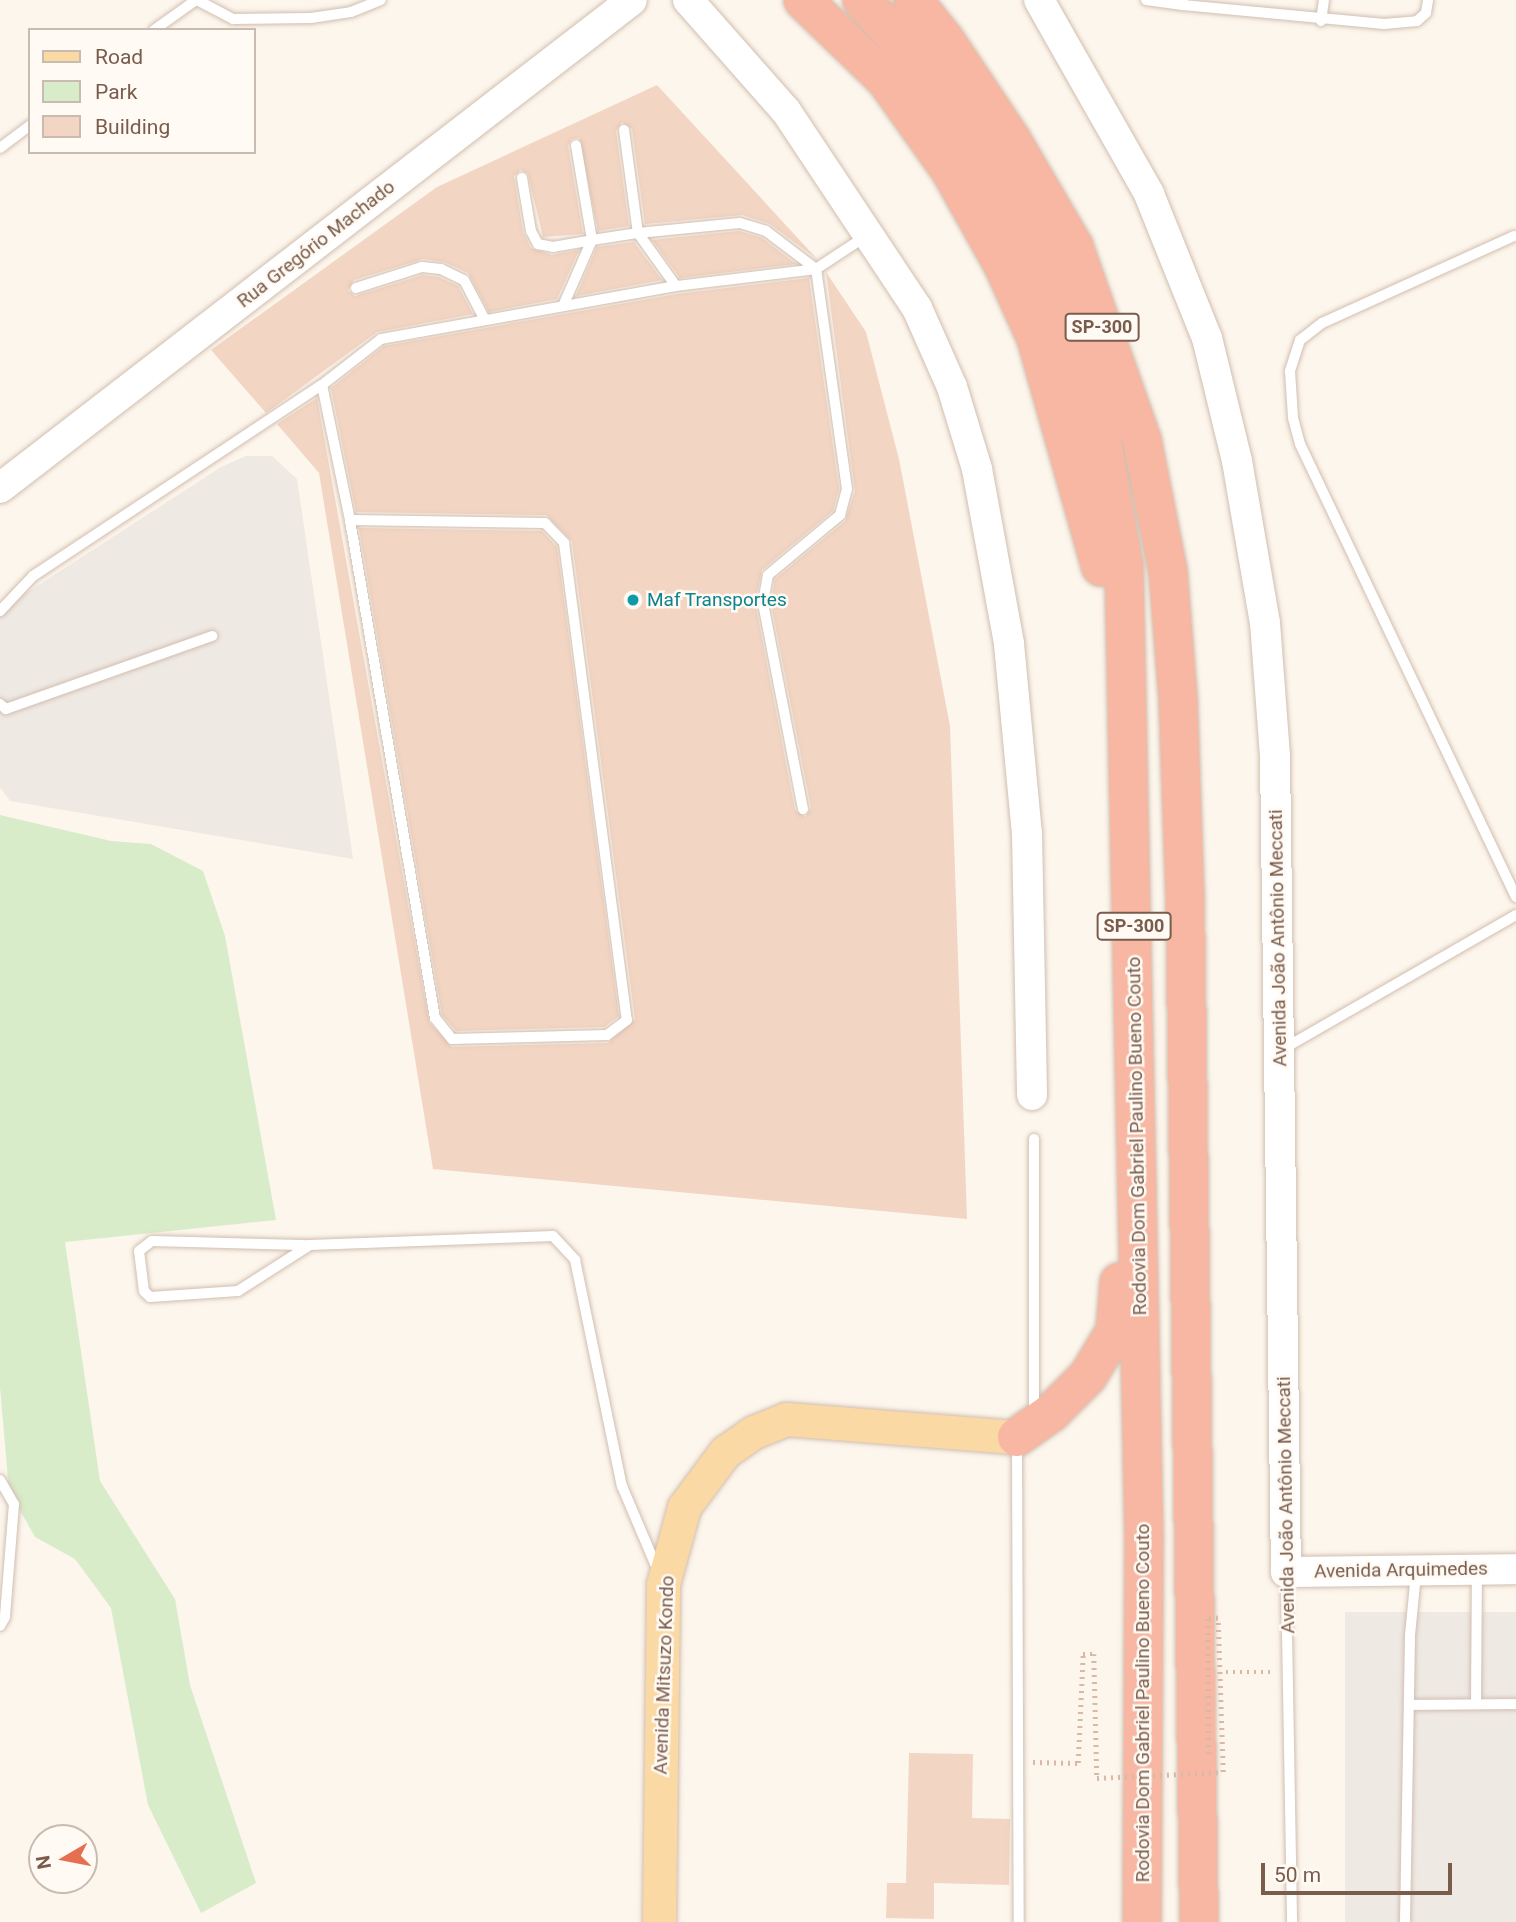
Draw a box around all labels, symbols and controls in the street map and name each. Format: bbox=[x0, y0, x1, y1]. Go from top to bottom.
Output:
legend bbox=[28, 28, 256, 154]
text: Road bbox=[95, 45, 143, 69]
text: Park bbox=[95, 80, 137, 104]
text: Building bbox=[95, 115, 170, 139]
street label: Rua Gregório Machado bbox=[233, 175, 399, 313]
road number: SP-300 bbox=[1064, 312, 1140, 342]
place label: Maf Transportes bbox=[647, 589, 787, 611]
marker: Maf Transportes bbox=[625, 592, 641, 608]
street label: Avenida João Antônio Meccati bbox=[1264, 809, 1292, 1067]
road number: SP-300 bbox=[1096, 911, 1172, 940]
street label: Rodovia Dom Gabriel Paulino Bueno Couto bbox=[1122, 956, 1152, 1316]
street label: Avenida João Antônio Meccati bbox=[1272, 1376, 1300, 1634]
street label: Rodovia Dom Gabriel Paulino Bueno Couto bbox=[1132, 1524, 1154, 1882]
street label: Avenida Arquimedes bbox=[1314, 1557, 1488, 1583]
street label: Avenida Mitsuzo Kondo bbox=[649, 1575, 679, 1775]
north arrow bbox=[28, 1824, 98, 1894]
scale bar bbox=[1264, 1848, 1455, 1892]
text: N bbox=[31, 1854, 56, 1871]
text: 50 m bbox=[1274, 1863, 1321, 1887]

